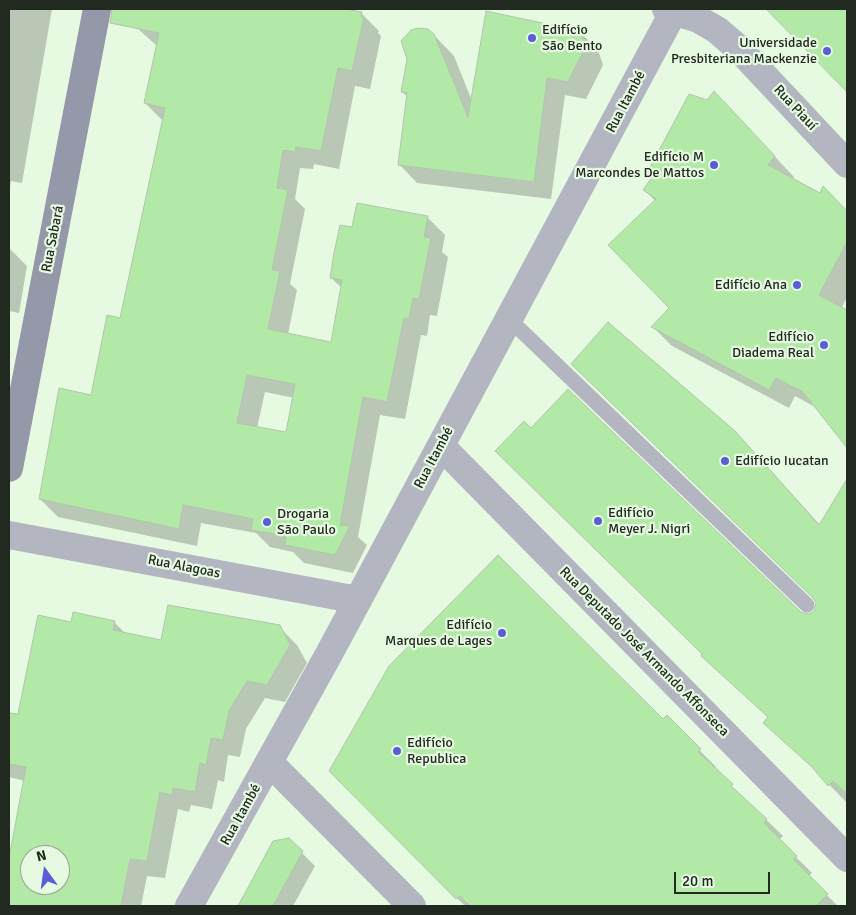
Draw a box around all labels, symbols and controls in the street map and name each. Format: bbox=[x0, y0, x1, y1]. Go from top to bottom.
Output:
place label: Edifício São Bento bbox=[542, 22, 602, 54]
marker: Edifício São Bento bbox=[526, 32, 538, 44]
place label: Universidade Presbiteriana Mackenzie bbox=[671, 35, 817, 68]
marker: Universidade Presbiteriana Mackenzie bbox=[821, 45, 833, 57]
street label: Rua Itambé bbox=[603, 68, 649, 136]
street label: Rua Piauí bbox=[770, 82, 820, 134]
place label: Edifício M Marcondes De Mattos bbox=[575, 149, 704, 182]
marker: Edifício M Marcondes De Mattos bbox=[708, 159, 720, 171]
street label: Rua Sabará bbox=[38, 204, 68, 274]
place label: Edifício Ana bbox=[715, 277, 787, 293]
marker: Edifício Ana bbox=[791, 279, 803, 291]
place label: Edifício Diadema Real bbox=[732, 329, 814, 362]
marker: Edifício Diadema Real bbox=[818, 339, 830, 351]
street label: Rua Itambé bbox=[411, 424, 457, 492]
place label: Edifício Iucatan bbox=[735, 453, 829, 469]
marker: Edifício Iucatan bbox=[719, 455, 731, 467]
place label: Edifício Meyer J. Nigri bbox=[608, 505, 690, 538]
place label: Drogaria São Paulo bbox=[277, 506, 336, 538]
marker: Edifício Meyer J. Nigri bbox=[592, 515, 604, 527]
marker: Drogaria São Paulo bbox=[261, 516, 273, 528]
street label: Rua Alagoas bbox=[146, 552, 222, 582]
street label: Rua Deputado José Armando Affonseca bbox=[556, 564, 732, 740]
place label: Edifício Marques de Lages bbox=[385, 617, 492, 650]
marker: Edifício Marques de Lages bbox=[496, 627, 508, 639]
place label: Edifício Republica bbox=[407, 735, 466, 768]
marker: Edifício Republica bbox=[391, 745, 403, 757]
street label: Rua Itambé bbox=[217, 781, 265, 849]
north arrow bbox=[20, 845, 70, 895]
text: N bbox=[35, 847, 48, 865]
scale bar bbox=[676, 862, 772, 894]
text: 20 m bbox=[682, 872, 713, 890]

